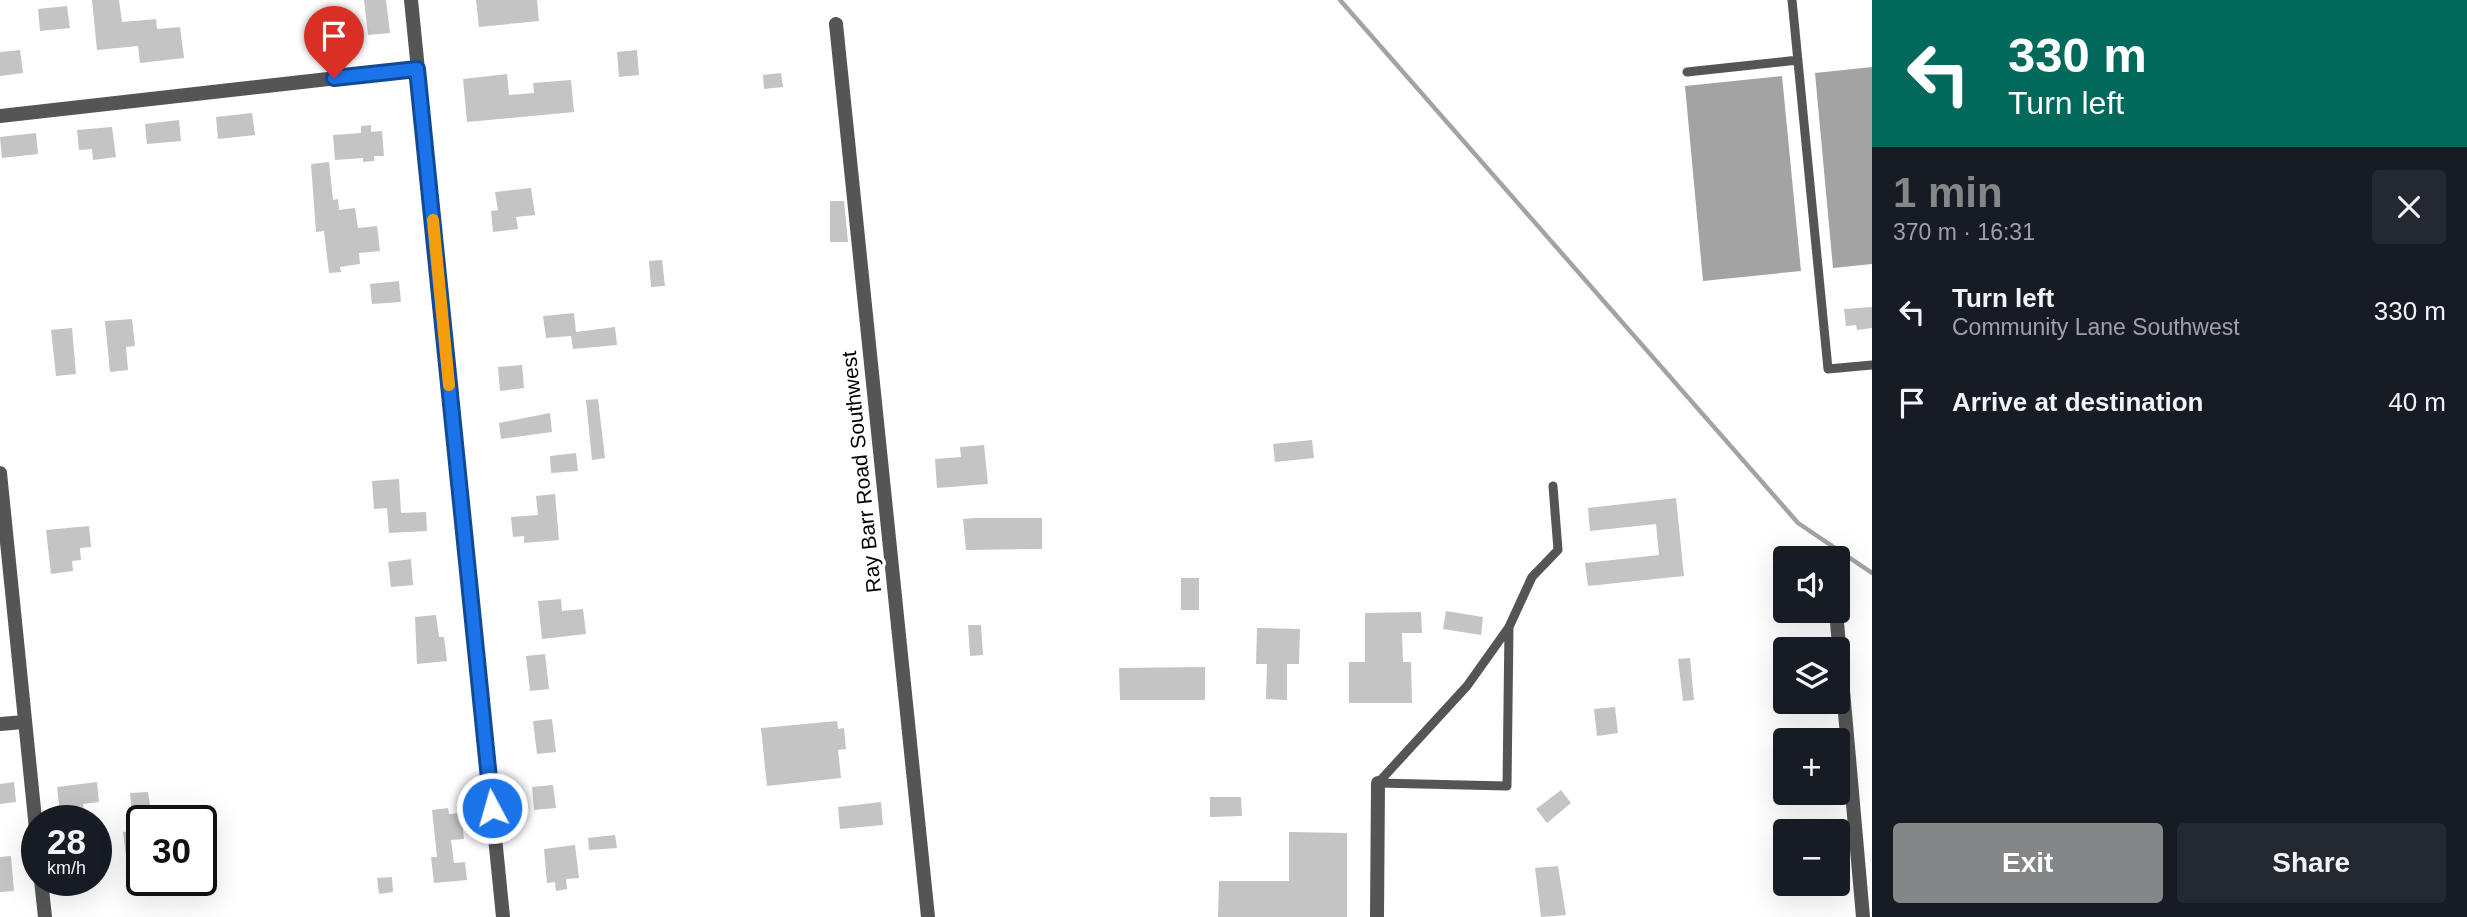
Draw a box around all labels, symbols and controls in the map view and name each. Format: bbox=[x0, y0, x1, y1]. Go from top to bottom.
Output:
pin bbox=[304, 6, 364, 78]
icon: arrive bbox=[315, 17, 353, 55]
icon: left bbox=[1893, 28, 1984, 119]
text: 330 m bbox=[2008, 28, 2147, 82]
text: Turn left bbox=[2008, 85, 2124, 121]
text: 1 min bbox=[1893, 169, 2003, 216]
button: close bbox=[2372, 170, 2446, 244]
text: 370 m · 16:31 bbox=[1893, 219, 2035, 245]
text: Turn left bbox=[1952, 283, 2054, 313]
icon: left bbox=[1893, 293, 1931, 331]
text: 330 m bbox=[2374, 296, 2446, 326]
text: Community Lane Southwest bbox=[1952, 314, 2240, 340]
street label: Ray Barr Road Southwest bbox=[837, 350, 885, 594]
icon: arrive bbox=[1893, 384, 1931, 422]
text: Arrive at destination bbox=[1952, 387, 2203, 417]
text: 40 m bbox=[2388, 387, 2446, 417]
map controls bbox=[1773, 546, 1850, 896]
button: sound bbox=[1773, 546, 1850, 623]
button: layers bbox=[1773, 637, 1850, 714]
button: + bbox=[1773, 728, 1850, 805]
position arrow bbox=[455, 771, 529, 845]
speed limit sign: 30 bbox=[126, 805, 217, 896]
button: − bbox=[1773, 819, 1850, 896]
text: 28 bbox=[47, 822, 86, 861]
button: Exit bbox=[1893, 823, 2163, 903]
button: Share bbox=[2177, 823, 2446, 903]
text: km/h bbox=[47, 858, 86, 878]

